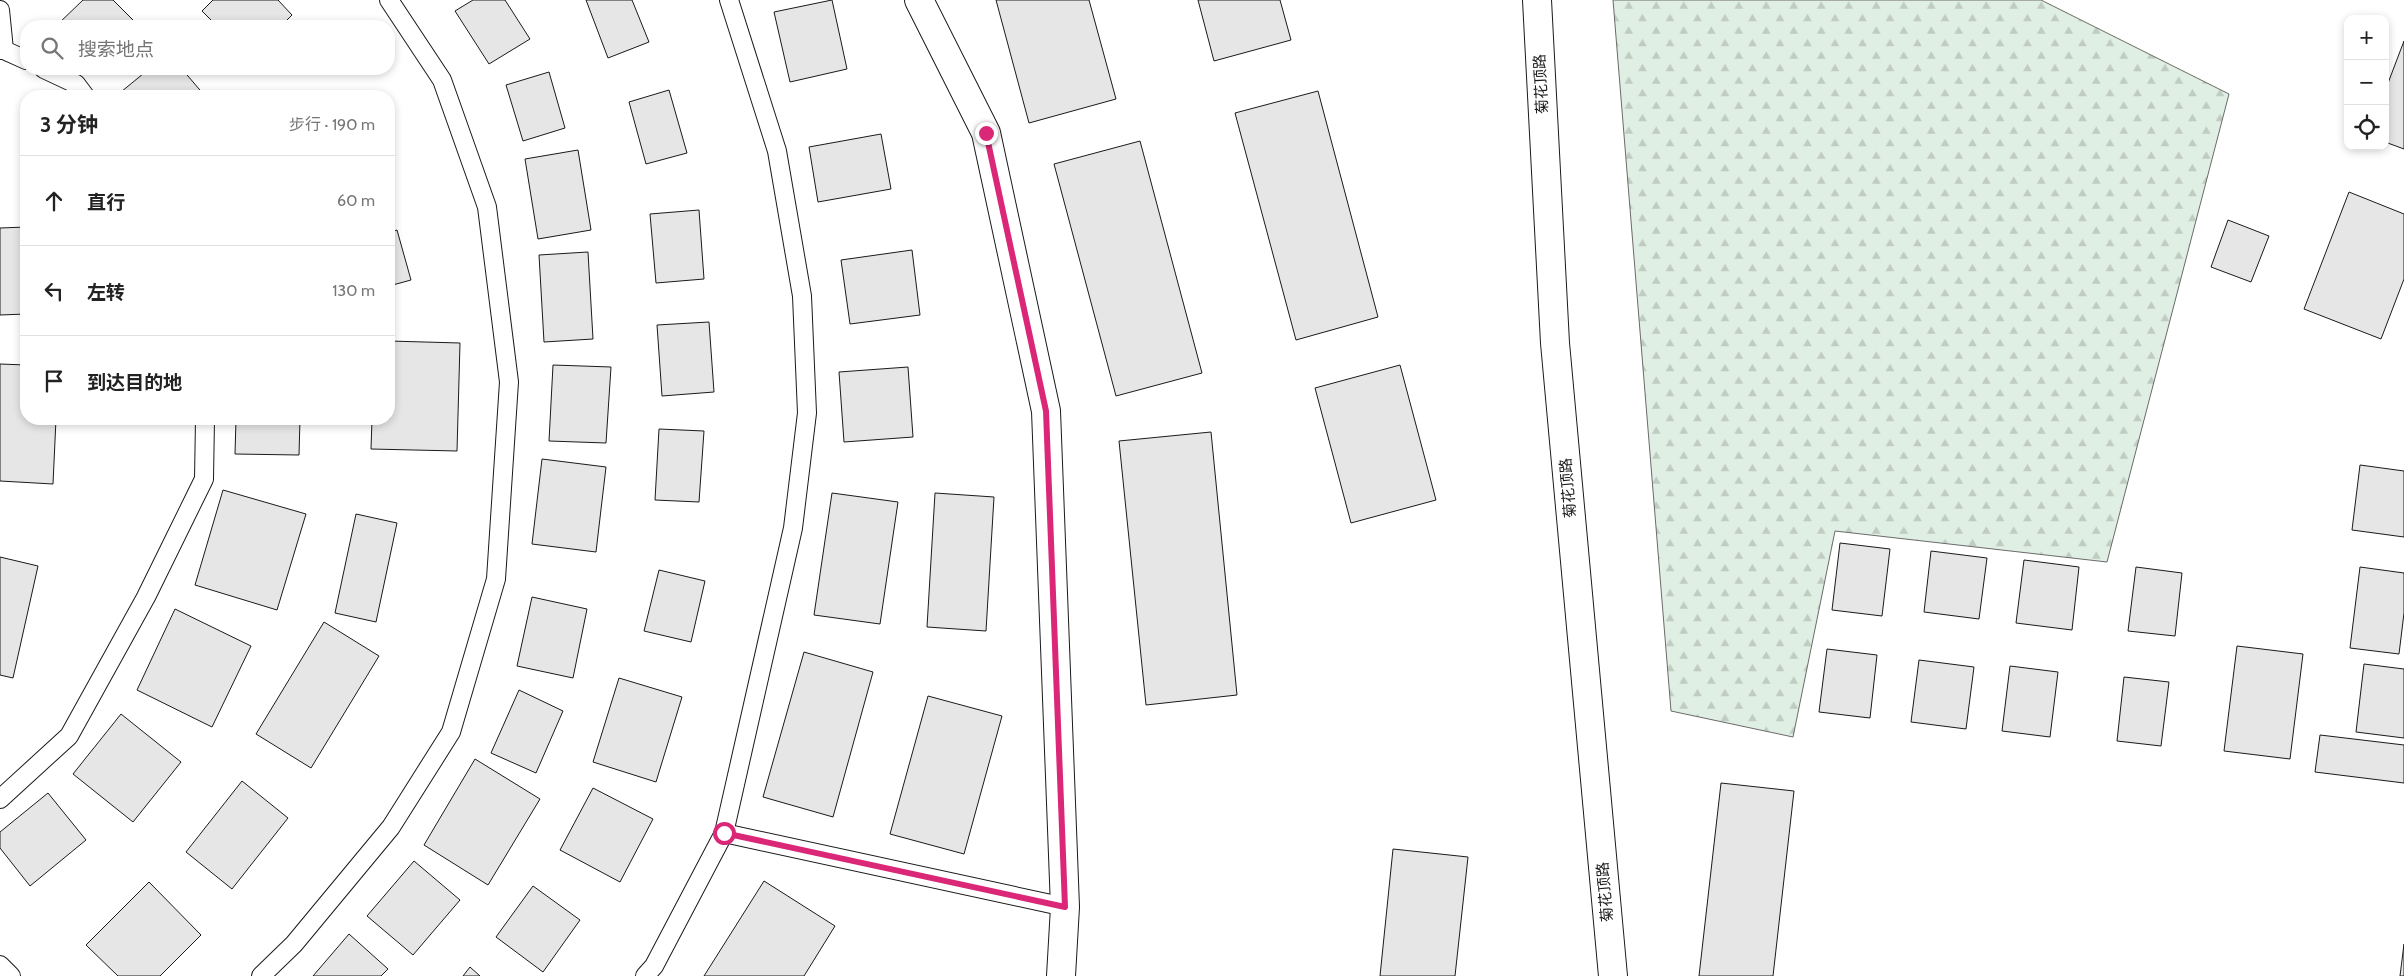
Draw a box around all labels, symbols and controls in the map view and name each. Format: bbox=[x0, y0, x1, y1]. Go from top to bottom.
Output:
map controls bbox=[2344, 15, 2389, 150]
button: + bbox=[2344, 15, 2389, 60]
search box bbox=[20, 20, 395, 75]
icon: search bbox=[38, 34, 66, 62]
text: 搜索地点 bbox=[78, 38, 154, 61]
street label: 菊花顶路 bbox=[1530, 54, 1552, 114]
button: − bbox=[2344, 60, 2389, 105]
button: locate bbox=[2344, 105, 2389, 150]
text: 3 分钟 bbox=[40, 112, 98, 137]
text: 步行 · 190 m bbox=[289, 115, 375, 134]
route end bbox=[975, 122, 998, 145]
icon: ahead bbox=[40, 187, 68, 215]
text: 直行 bbox=[87, 191, 125, 214]
text: 60 m bbox=[337, 191, 375, 210]
icon: left bbox=[40, 277, 68, 305]
text: 左转 bbox=[87, 281, 125, 304]
text: 130 m bbox=[332, 281, 375, 300]
icon: arrive bbox=[40, 367, 68, 395]
text: 到达目的地 bbox=[87, 371, 182, 394]
street label: 菊花顶路 bbox=[1556, 457, 1580, 519]
route start bbox=[713, 822, 736, 845]
street label: 菊花顶路 bbox=[1593, 861, 1617, 923]

